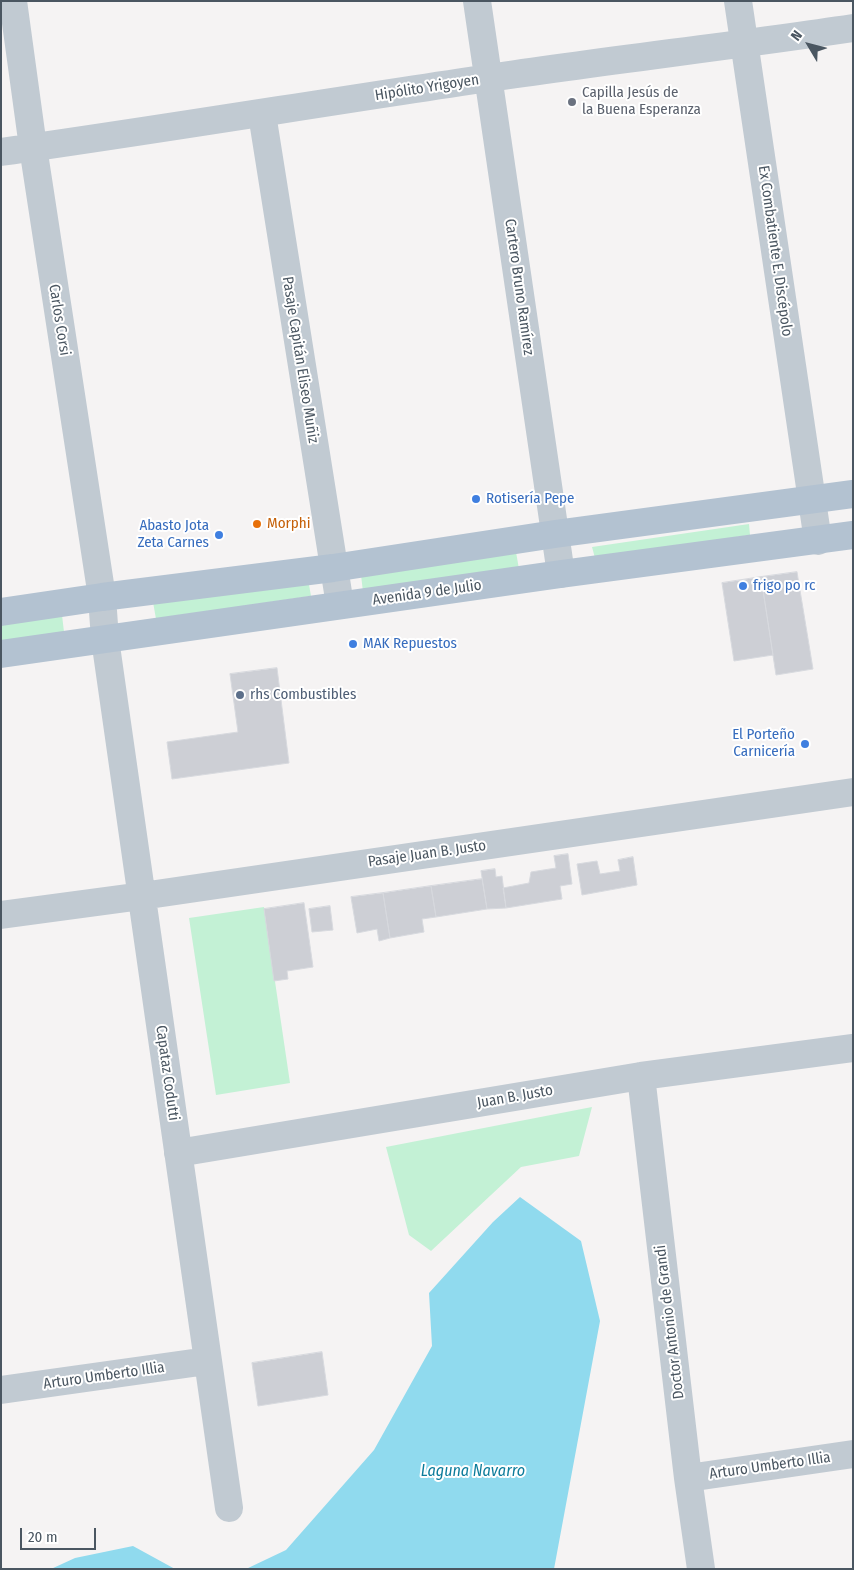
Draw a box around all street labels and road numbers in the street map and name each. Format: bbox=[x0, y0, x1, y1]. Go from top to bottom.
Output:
street label: Hipólito Yrigoyen bbox=[374, 71, 480, 105]
street label: Ex Combatiente E. Discépolo bbox=[754, 164, 796, 338]
street label: Cartero Bruno Ramírez bbox=[501, 218, 537, 356]
street label: Pasaje Capitán Eliseo Muñiz bbox=[278, 275, 322, 445]
street label: Carlos Corsi bbox=[44, 283, 74, 357]
street label: Avenida 9 de Julio bbox=[371, 576, 483, 610]
street label: Pasaje Juan B. Justo bbox=[367, 837, 487, 871]
street label: Capataz Codutti bbox=[151, 1024, 183, 1122]
street label: Juan B. Justo bbox=[476, 1081, 554, 1113]
street label: Doctor Antonio de Grandi bbox=[652, 1244, 688, 1400]
street label: Arturo Umberto Illia bbox=[42, 1359, 166, 1393]
street label: Arturo Umberto Illia bbox=[708, 1449, 832, 1483]

